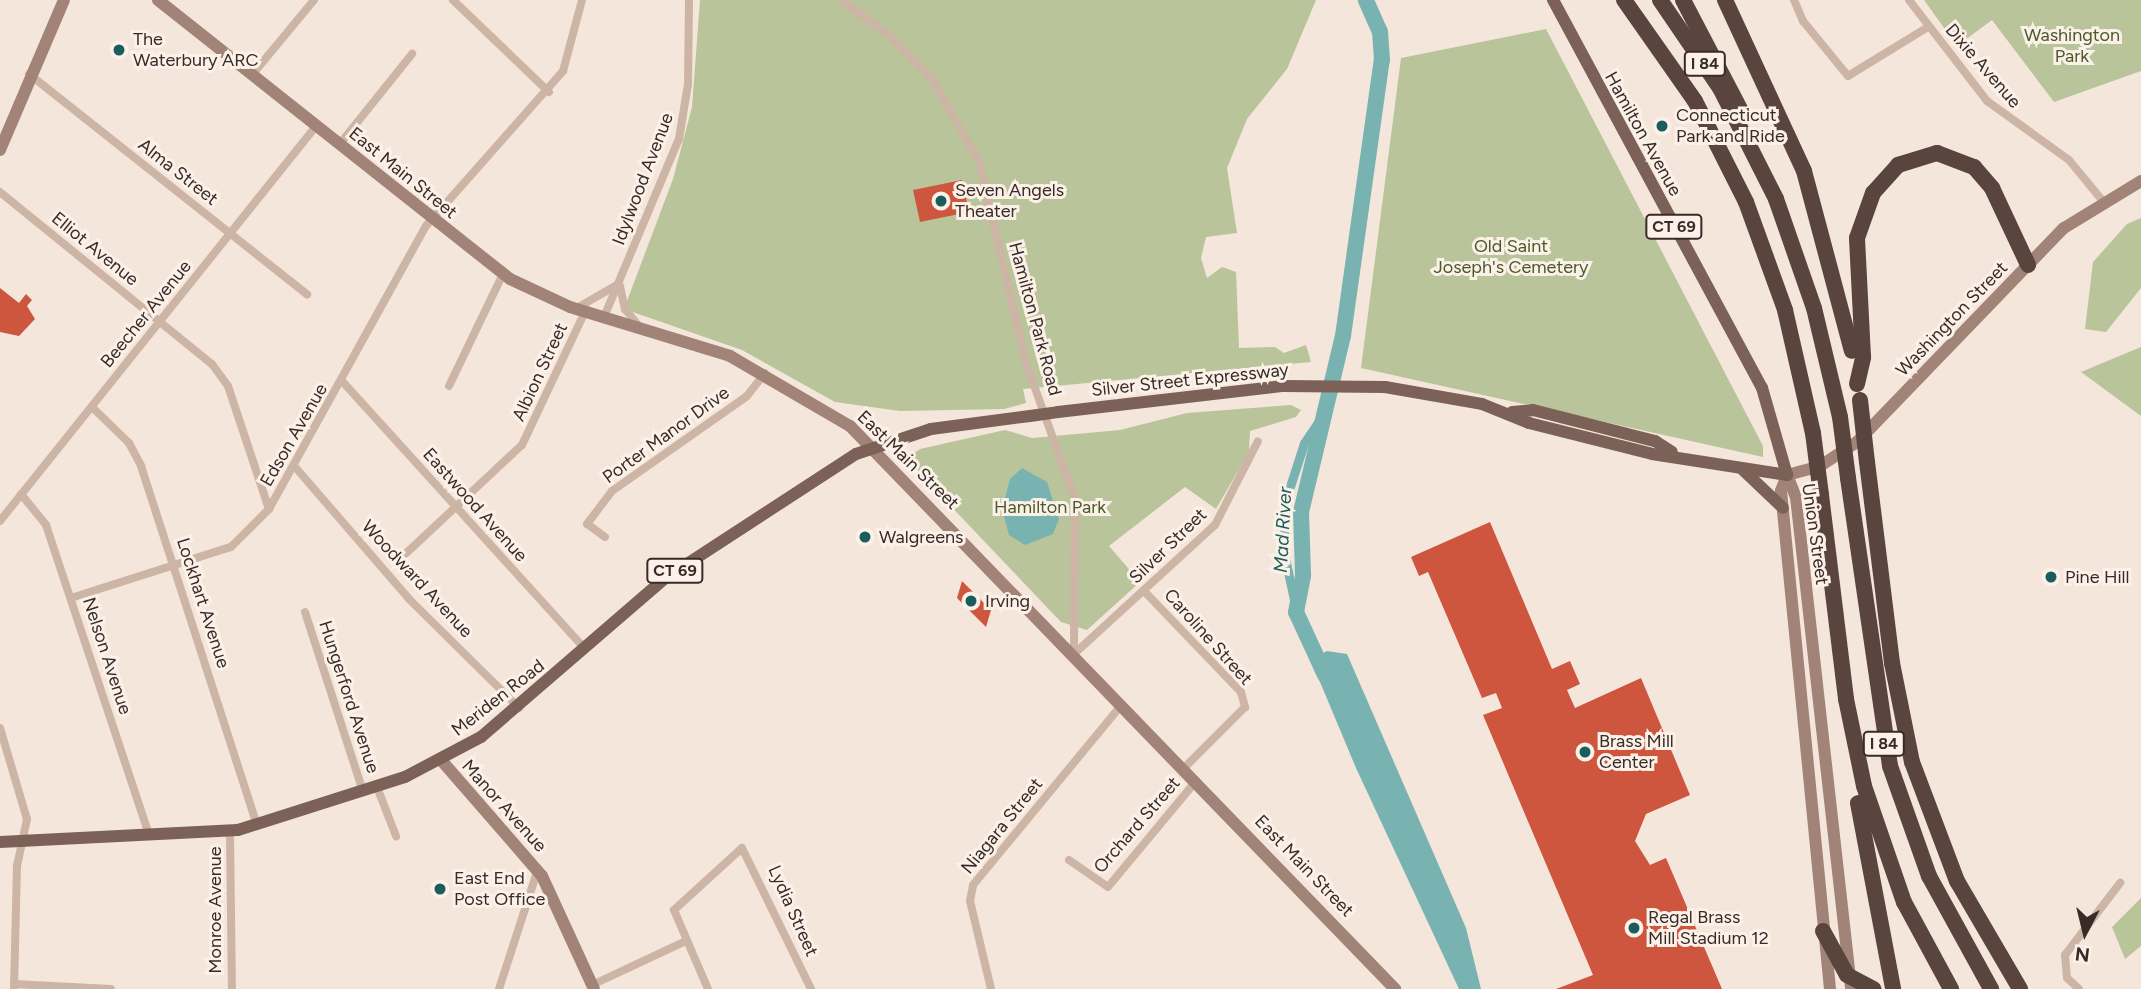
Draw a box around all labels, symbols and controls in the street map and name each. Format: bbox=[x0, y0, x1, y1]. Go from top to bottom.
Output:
street label: Dixie Avenue bbox=[1941, 20, 2025, 112]
park label: Washington Park bbox=[2024, 25, 2120, 68]
place label: The Waterbury ARC bbox=[133, 29, 258, 72]
marker: The Waterbury ARC bbox=[111, 42, 127, 58]
road number: I 84 bbox=[1682, 52, 1728, 76]
street label: Hamilton Avenue bbox=[1600, 68, 1686, 200]
place label: Connecticut Park and Ride bbox=[1676, 105, 1785, 148]
street label: Idylwood Avenue bbox=[608, 110, 678, 248]
marker: Connecticut Park and Ride bbox=[1654, 118, 1670, 134]
street label: East Main Street bbox=[345, 123, 461, 223]
street label: Alma Street bbox=[134, 134, 222, 210]
place label: Seven Angels Theater bbox=[955, 180, 1064, 222]
marker: Seven Angels Theater bbox=[933, 193, 949, 209]
street label: Elliot Avenue bbox=[47, 207, 143, 291]
road number: CT 69 bbox=[1644, 215, 1704, 240]
park label: Old Saint Joseph's Cemetery bbox=[1433, 236, 1589, 278]
street label: Hamilton Park Road bbox=[1004, 240, 1066, 398]
street label: Beecher Avenue bbox=[96, 256, 196, 372]
street label: Washington Street bbox=[1892, 257, 2012, 381]
street label: Albion Street bbox=[508, 319, 572, 425]
street label: Silver Street Expressway bbox=[1090, 359, 1290, 401]
street label: Edson Avenue bbox=[256, 380, 332, 490]
street label: Porter Manor Drive bbox=[599, 382, 733, 488]
street label: East Main Street bbox=[853, 406, 963, 514]
street label: Eastwood Avenue bbox=[418, 444, 532, 566]
street label: Union Street bbox=[1797, 482, 1833, 586]
water label: Mad River bbox=[1269, 487, 1297, 573]
park label: Hamilton Park bbox=[994, 496, 1106, 518]
street label: Silver Street bbox=[1125, 504, 1211, 588]
street label: Woodward Avenue bbox=[357, 516, 477, 642]
place label: Walgreens bbox=[879, 526, 963, 548]
marker: Walgreens bbox=[857, 529, 873, 545]
street label: Lockhart Avenue bbox=[172, 535, 234, 671]
road number: CT 69 bbox=[645, 558, 705, 584]
place label: Pine Hill bbox=[2065, 566, 2130, 588]
marker: Pine Hill bbox=[2043, 569, 2059, 585]
street label: Caroline Street bbox=[1159, 585, 1257, 689]
place label: Irving bbox=[985, 590, 1030, 612]
marker: Irving bbox=[963, 593, 979, 609]
street label: Nelson Avenue bbox=[78, 595, 136, 717]
street label: Hungerford Avenue bbox=[314, 618, 384, 776]
street label: Meriden Road bbox=[447, 655, 549, 741]
place label: Brass Mill Center bbox=[1599, 731, 1674, 774]
road number: I 84 bbox=[1861, 732, 1907, 757]
marker: Brass Mill Center bbox=[1577, 744, 1593, 760]
street label: Manor Avenue bbox=[457, 756, 551, 856]
street label: Orchard Street bbox=[1089, 772, 1185, 878]
street label: Niagara Street bbox=[957, 774, 1047, 878]
street label: East Main Street bbox=[1250, 811, 1358, 921]
street label: Monroe Avenue bbox=[204, 846, 226, 974]
street label: Lydia Street bbox=[763, 862, 823, 960]
place label: East End Post Office bbox=[454, 868, 545, 910]
marker: East End Post Office bbox=[432, 881, 448, 897]
north arrow bbox=[2050, 898, 2120, 968]
place label: Regal Brass Mill Stadium 12 bbox=[1648, 907, 1769, 950]
marker: Regal Brass Mill Stadium 12 bbox=[1626, 920, 1642, 936]
text: N bbox=[2074, 942, 2091, 967]

